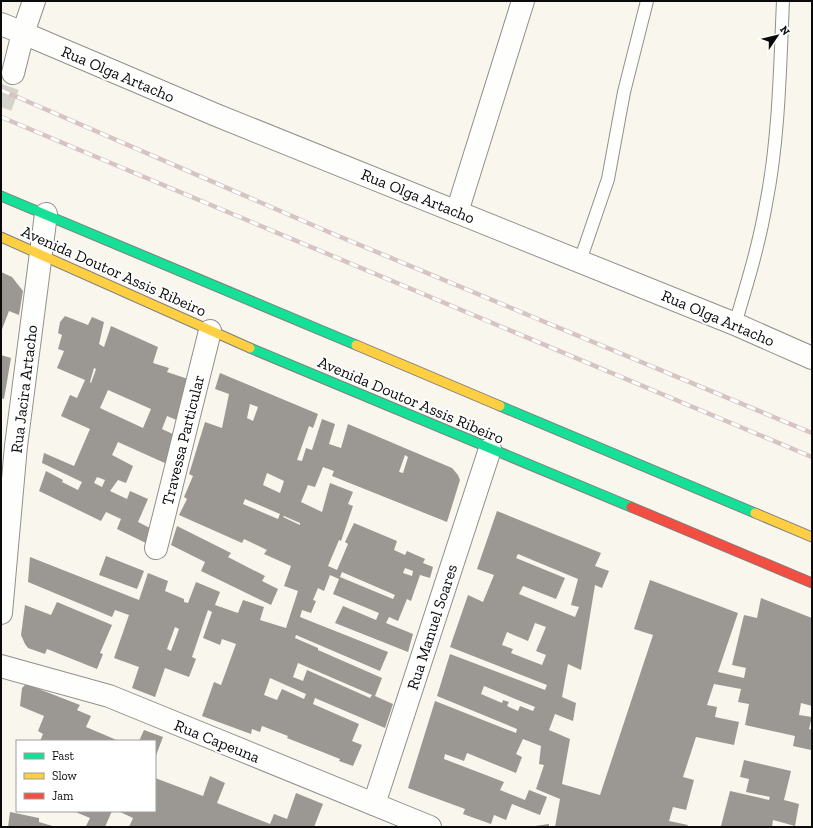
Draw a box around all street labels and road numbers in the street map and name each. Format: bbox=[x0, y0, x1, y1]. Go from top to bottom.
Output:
street label: Rua Olga Artacho bbox=[59, 42, 177, 106]
street label: Rua Olga Artacho bbox=[358, 165, 478, 227]
street label: Avenida Doutor Assis Ribeiro bbox=[19, 222, 209, 320]
street label: Rua Olga Artacho bbox=[659, 286, 777, 350]
street label: Rua Jacira Artacho bbox=[7, 324, 41, 454]
street label: Avenida Doutor Assis Ribeiro bbox=[315, 352, 507, 448]
street label: Travessa Particular bbox=[158, 373, 208, 507]
street label: Rua Manuel Soares bbox=[403, 562, 461, 692]
street label: Rua Capeuna bbox=[172, 715, 263, 767]

